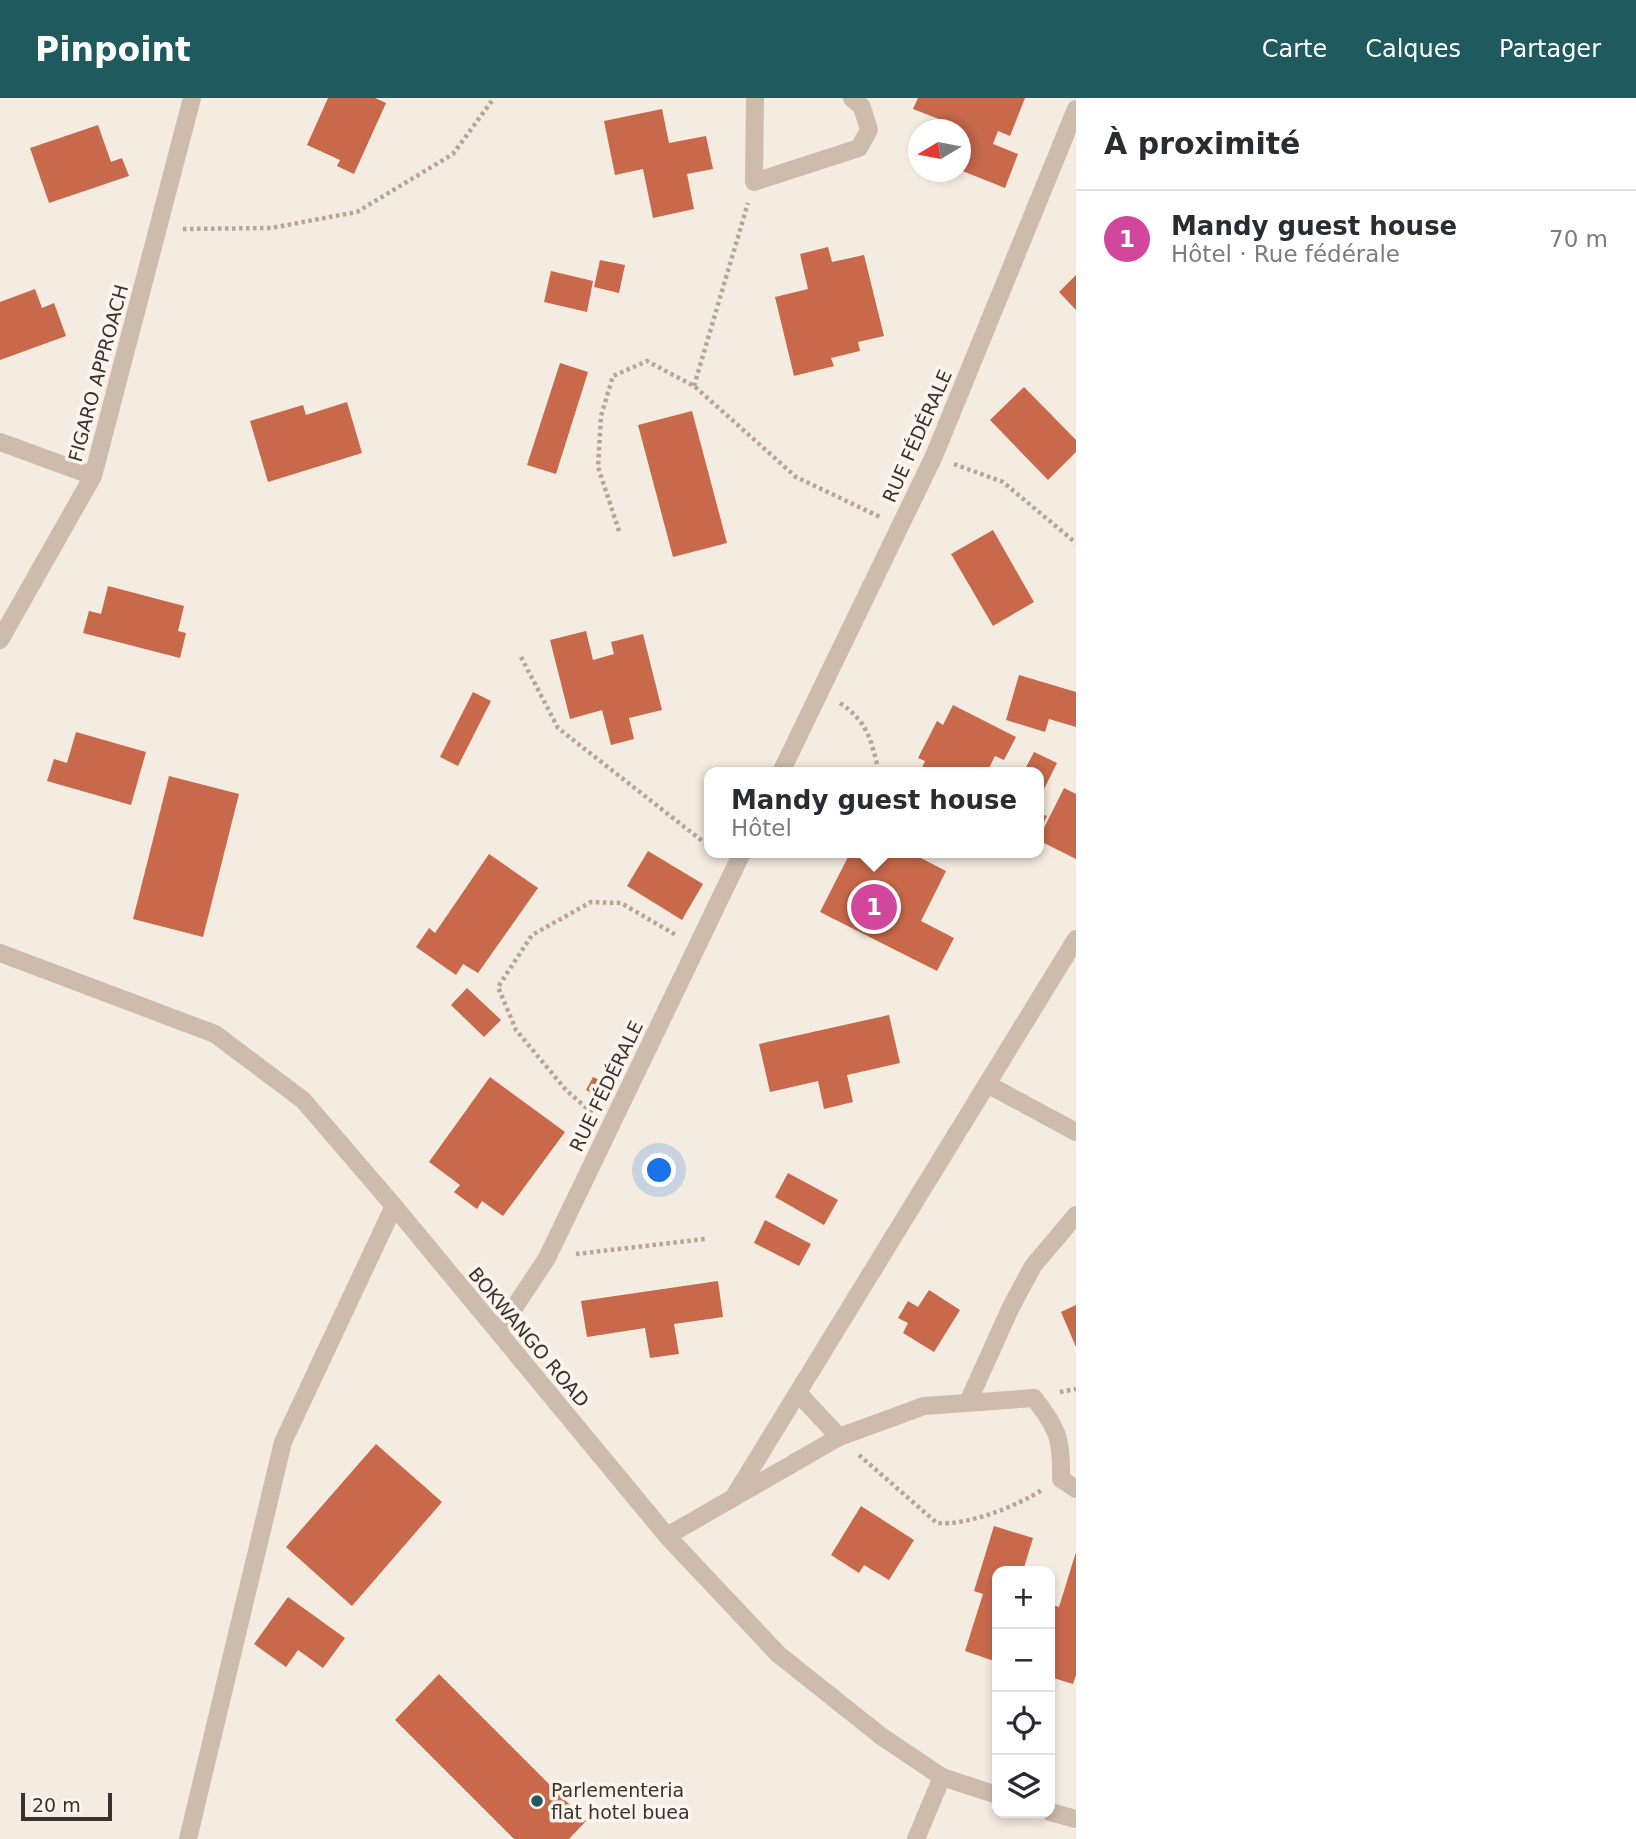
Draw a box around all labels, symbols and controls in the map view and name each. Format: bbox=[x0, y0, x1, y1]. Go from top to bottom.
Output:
text: Pinpoint bbox=[35, 30, 191, 69]
text: Carte bbox=[1262, 35, 1327, 63]
text: Calques bbox=[1365, 35, 1461, 63]
text: Partager bbox=[1499, 35, 1601, 63]
north arrow bbox=[908, 119, 971, 182]
text: À proximité bbox=[1104, 126, 1300, 161]
text: Mandy guest house bbox=[1171, 211, 1457, 241]
text: 1 bbox=[1119, 226, 1135, 252]
text: 70 m bbox=[1549, 226, 1608, 252]
text: Hôtel · Rue fédérale bbox=[1171, 241, 1400, 267]
street label: FIGARO APPROACH bbox=[64, 282, 132, 464]
street label: RUE FÉDÉRALE bbox=[878, 366, 956, 506]
popup bbox=[704, 767, 1044, 858]
text: Mandy guest house bbox=[731, 785, 1017, 815]
text: Hôtel bbox=[731, 815, 792, 841]
pin: 1 bbox=[851, 881, 897, 933]
street label: RUE FÉDÉRALE bbox=[565, 1017, 647, 1155]
your location bbox=[642, 1153, 676, 1187]
street label: BOKWANGO ROAD bbox=[464, 1263, 594, 1411]
map controls bbox=[992, 1566, 1055, 1818]
button: + bbox=[992, 1566, 1055, 1629]
button: − bbox=[992, 1629, 1055, 1692]
button: locate bbox=[992, 1692, 1055, 1755]
button: layers bbox=[992, 1755, 1055, 1818]
place label: Parlementeria flat hotel buea bbox=[551, 1779, 690, 1823]
scale bar bbox=[21, 1790, 112, 1822]
marker: Parlementeria flat hotel buea bbox=[529, 1793, 545, 1809]
text: 20 m bbox=[32, 1794, 81, 1816]

